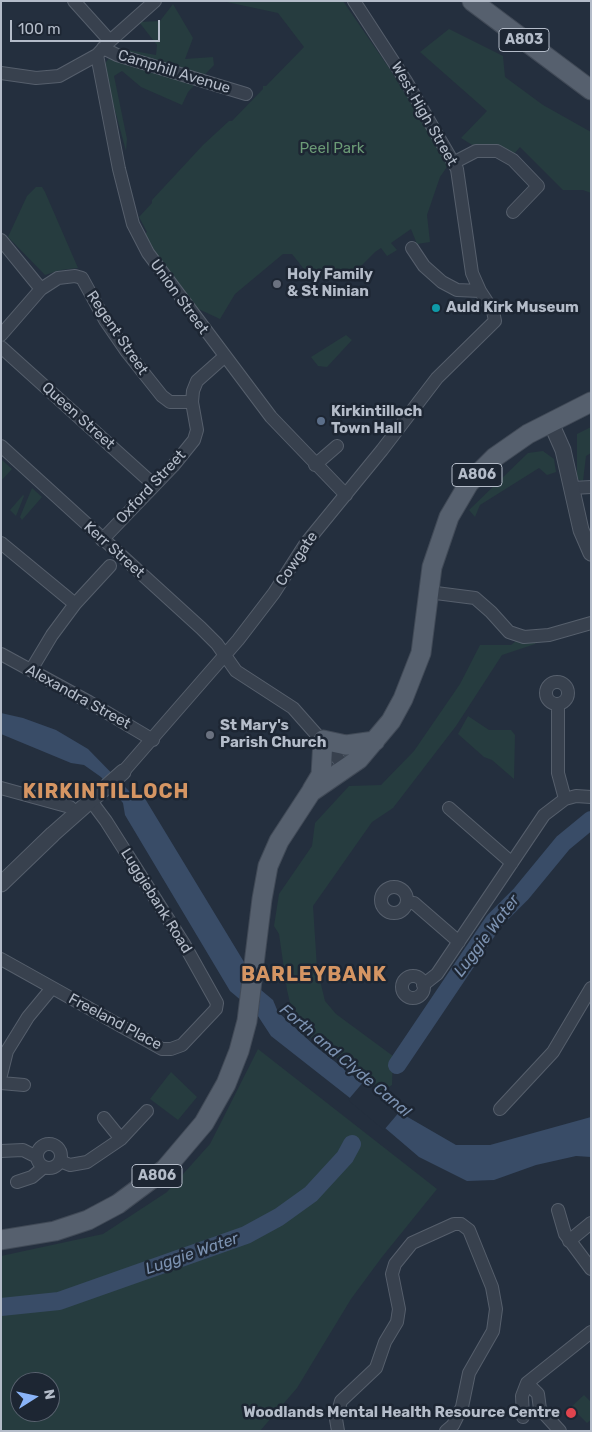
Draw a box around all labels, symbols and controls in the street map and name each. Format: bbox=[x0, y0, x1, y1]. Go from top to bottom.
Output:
scale bar bbox=[12, 10, 162, 42]
text: 100 m bbox=[18, 20, 60, 38]
road number: A803 bbox=[499, 28, 549, 52]
street label: Camphill Avenue bbox=[116, 46, 232, 98]
street label: West High Street bbox=[387, 59, 461, 169]
park label: Peel Park bbox=[300, 140, 364, 158]
street label: Union Street bbox=[146, 256, 212, 338]
place label: Holy Family & St Ninian bbox=[287, 266, 373, 301]
marker: Holy Family & St Ninian bbox=[271, 278, 283, 290]
street label: Regent Street bbox=[82, 288, 152, 378]
place label: Auld Kirk Museum bbox=[446, 299, 579, 317]
marker: Auld Kirk Museum bbox=[430, 302, 442, 314]
street label: Queen Street bbox=[38, 378, 118, 454]
place label: Kirkintilloch Town Hall bbox=[331, 403, 422, 438]
marker: Kirkintilloch Town Hall bbox=[315, 415, 327, 427]
street label: Oxford Street bbox=[112, 447, 190, 527]
road number: A806 bbox=[452, 464, 502, 486]
street label: Kerr Street bbox=[80, 518, 148, 582]
street label: Cowgate bbox=[272, 528, 322, 590]
street label: Alexandra Street bbox=[22, 661, 134, 733]
place label: St Mary's Parish Church bbox=[220, 717, 326, 752]
marker: St Mary's Parish Church bbox=[204, 729, 216, 741]
district label: KIRKINTILLOCH bbox=[21, 780, 191, 804]
street label: Luggiebank Road bbox=[116, 845, 196, 957]
water label: Luggie Water bbox=[450, 891, 524, 981]
district label: BARLEYBANK bbox=[240, 963, 388, 987]
street label: Freeland Place bbox=[65, 990, 165, 1054]
water label: Forth and Clyde Canal bbox=[275, 1000, 415, 1122]
road number: A806 bbox=[132, 1164, 182, 1188]
water label: Luggie Water bbox=[143, 1229, 241, 1279]
north arrow bbox=[10, 1372, 60, 1422]
text: N bbox=[40, 1388, 59, 1401]
place label: Woodlands Mental Health Resource Centre bbox=[243, 1404, 560, 1422]
marker: Woodlands Mental Health Resource Centre bbox=[564, 1406, 578, 1420]

